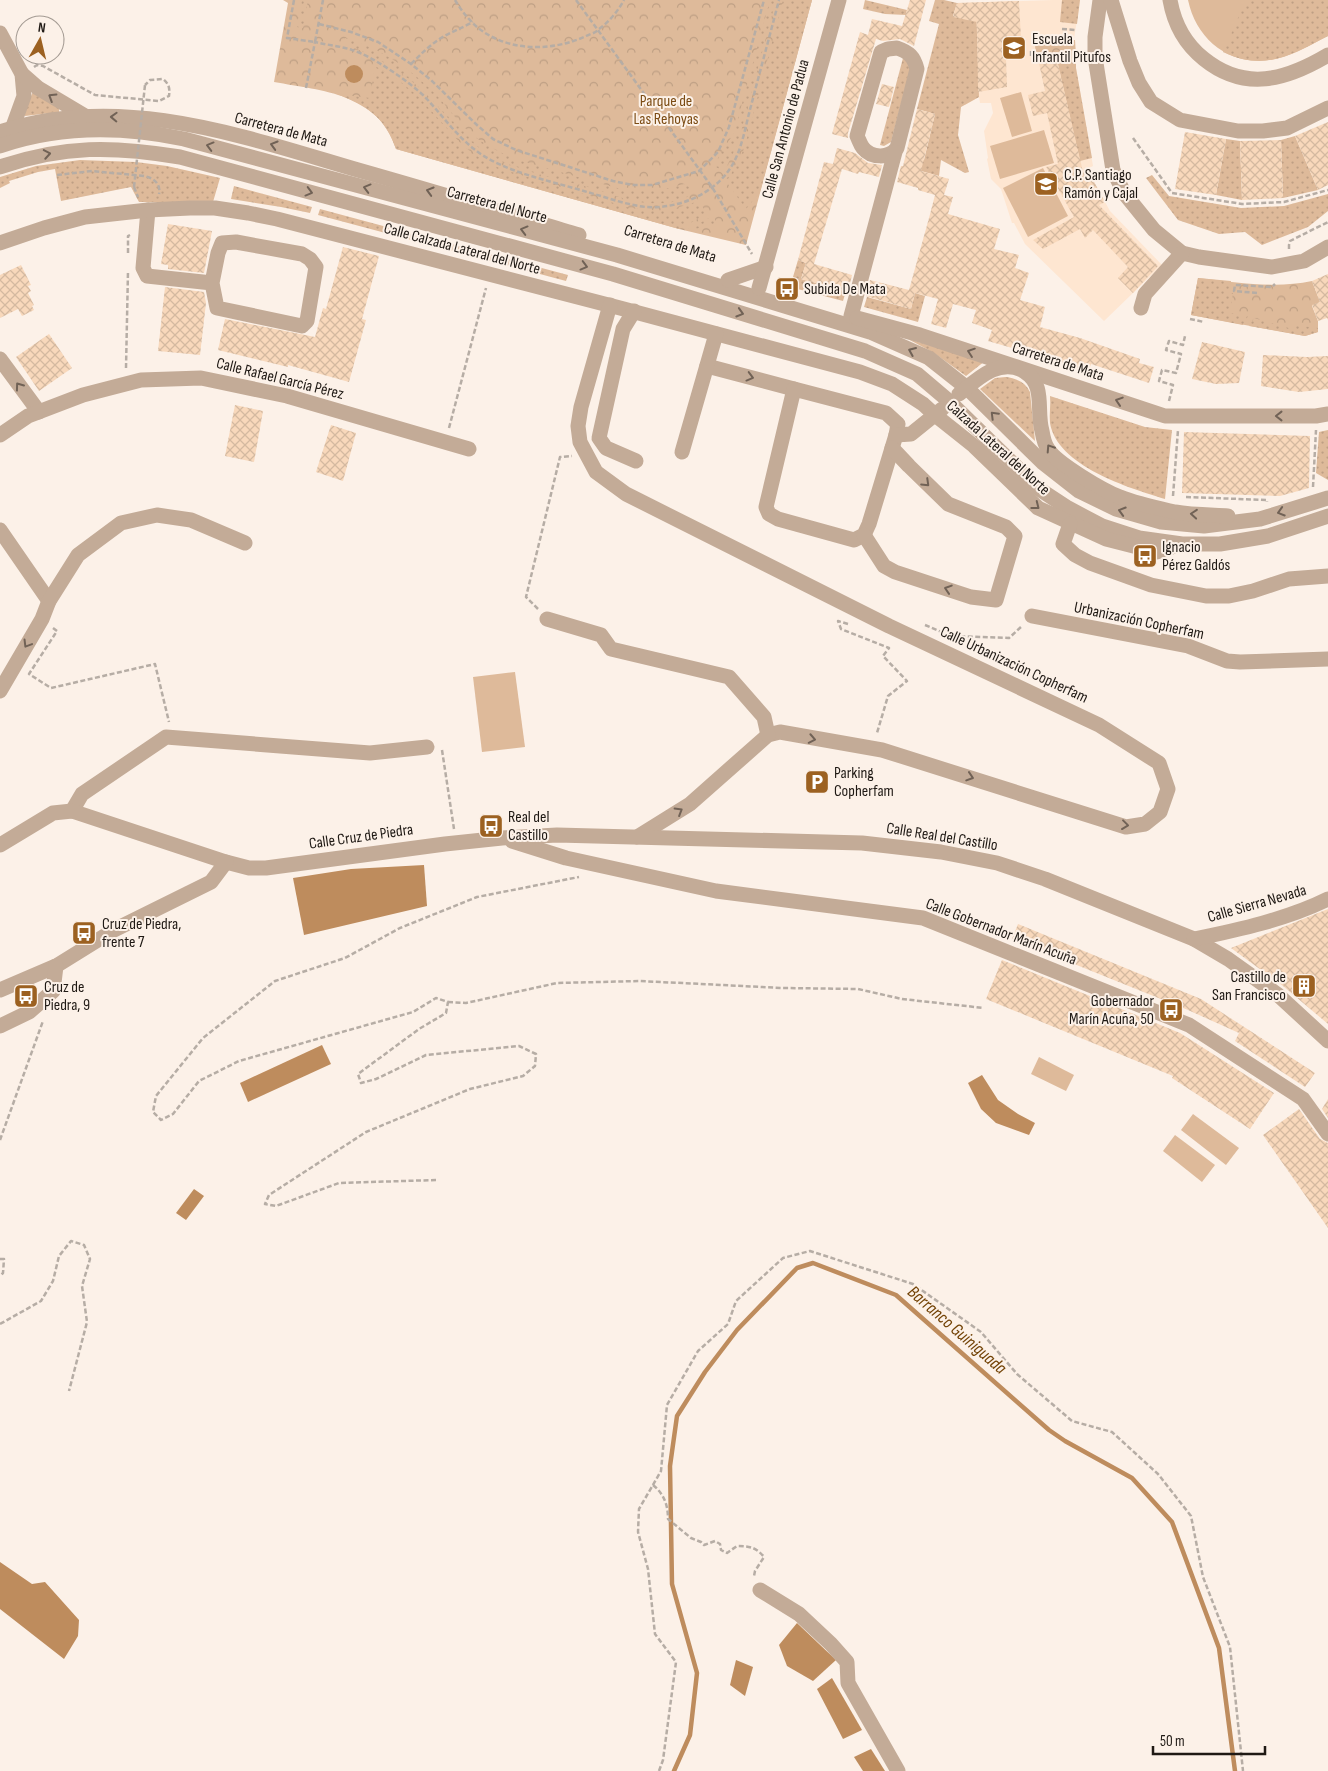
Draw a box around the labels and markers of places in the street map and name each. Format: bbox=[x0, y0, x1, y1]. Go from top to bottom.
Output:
place label: Escuela Infantil Pitufos bbox=[1032, 30, 1111, 67]
school or university icon: Escuela Infantil Pitufos bbox=[1001, 35, 1027, 61]
place label: C.P. Santiago Ramón y Cajal bbox=[1064, 166, 1138, 203]
school or university icon: C.P. Santiago Ramón y Cajal bbox=[1033, 171, 1059, 197]
bus stop icon: Subida De Mata bbox=[774, 276, 800, 302]
place label: Subida De Mata bbox=[804, 280, 886, 299]
place label: Ignacio Pérez Galdós bbox=[1162, 538, 1231, 575]
bus stop icon: Ignacio Pérez Galdós bbox=[1132, 543, 1158, 569]
place label: Parking Copherfam bbox=[834, 764, 894, 801]
parking icon: Parking Copherfam bbox=[804, 769, 830, 795]
place label: Real del Castillo bbox=[508, 808, 549, 845]
bus stop icon: Real del Castillo bbox=[478, 813, 504, 839]
place label: Cruz de Piedra, frente 7 bbox=[102, 915, 181, 952]
bus stop icon: Cruz de Piedra, frente 7 bbox=[71, 920, 97, 946]
place label: Castillo de San Francisco bbox=[1212, 968, 1286, 1005]
building icon: Castillo de San Francisco bbox=[1291, 973, 1317, 999]
place label: Cruz de Piedra, 9 bbox=[44, 978, 90, 1015]
bus stop icon: Cruz de Piedra, 9 bbox=[13, 983, 39, 1009]
place label: Gobernador Marín Acuña, 50 bbox=[1069, 992, 1154, 1029]
bus stop icon: Gobernador Marín Acuña, 50 bbox=[1158, 997, 1184, 1023]

